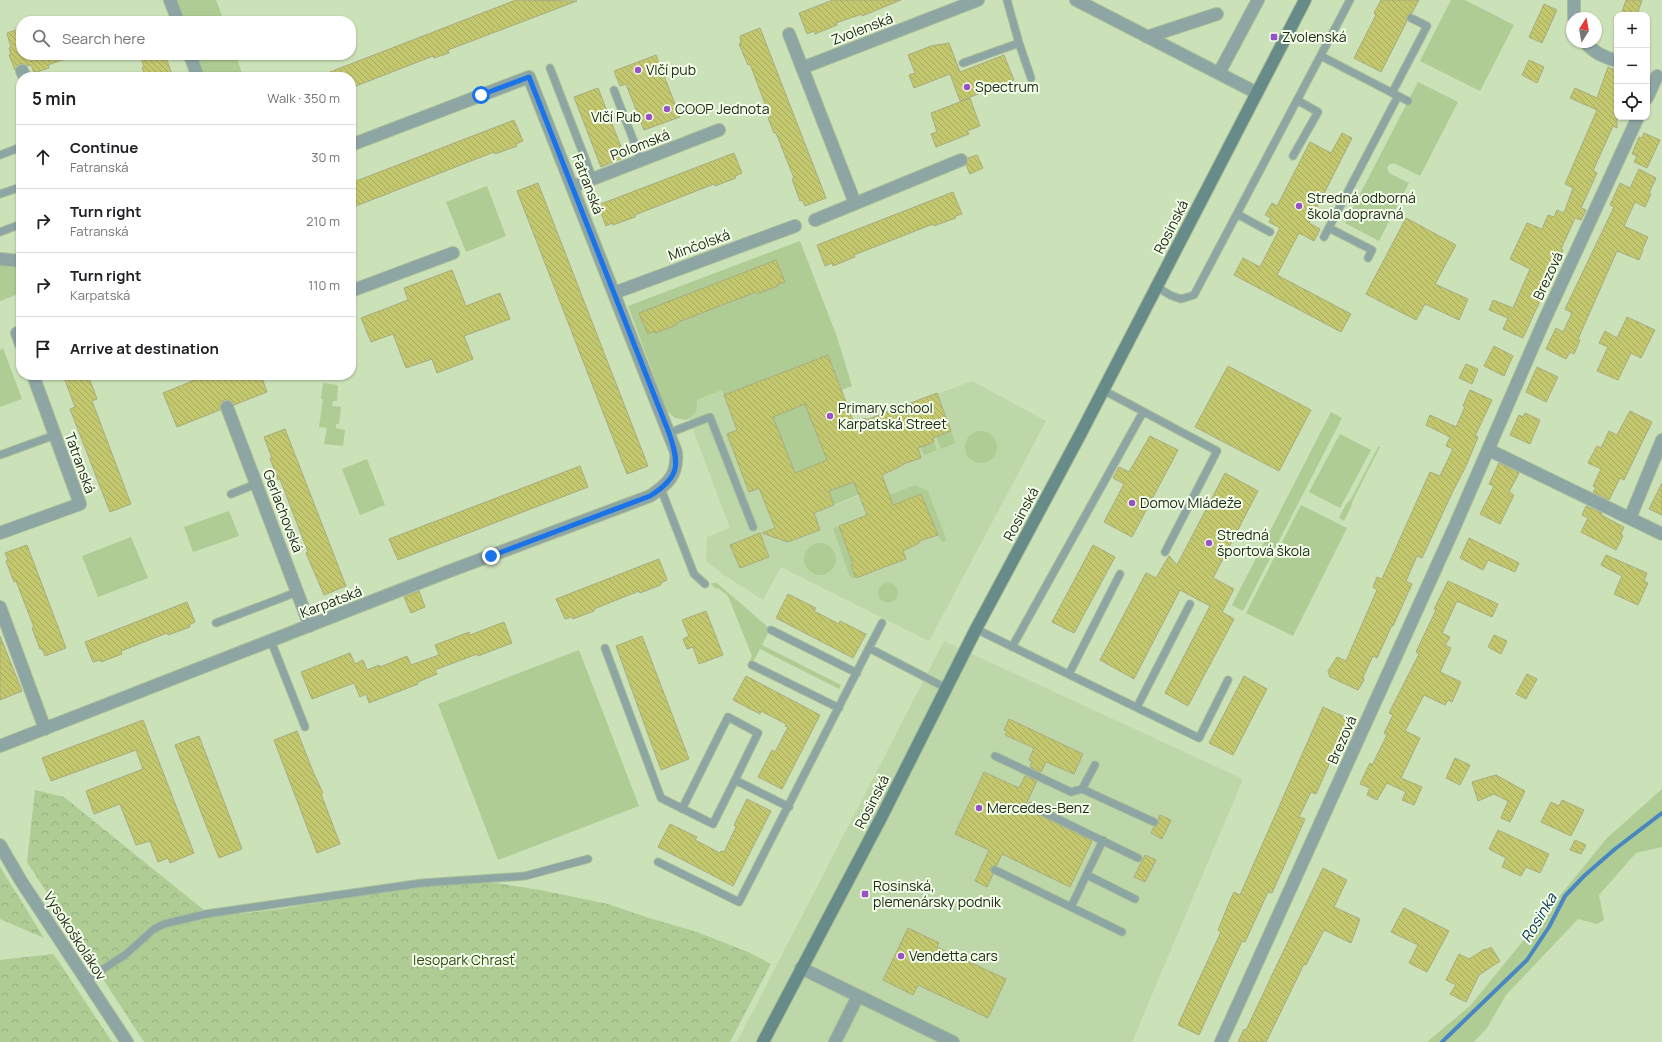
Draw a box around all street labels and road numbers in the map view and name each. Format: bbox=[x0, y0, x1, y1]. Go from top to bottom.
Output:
street label: Zvolenská bbox=[828, 8, 895, 49]
street label: Polomská bbox=[607, 125, 672, 165]
street label: Fatranská bbox=[568, 151, 609, 217]
street label: Rosinská bbox=[1149, 197, 1192, 257]
street label: Minčolská bbox=[665, 225, 732, 264]
street label: Brezová bbox=[1528, 249, 1567, 303]
street label: Tatranská bbox=[61, 430, 100, 496]
street label: Gerlachovská bbox=[259, 467, 308, 555]
street label: Rosinská bbox=[999, 484, 1043, 544]
street label: Karpatská bbox=[297, 581, 365, 622]
street label: Brezová bbox=[1322, 713, 1361, 767]
street label: Rosinská bbox=[850, 772, 893, 832]
street label: Vysokoškolákov bbox=[40, 888, 111, 984]

